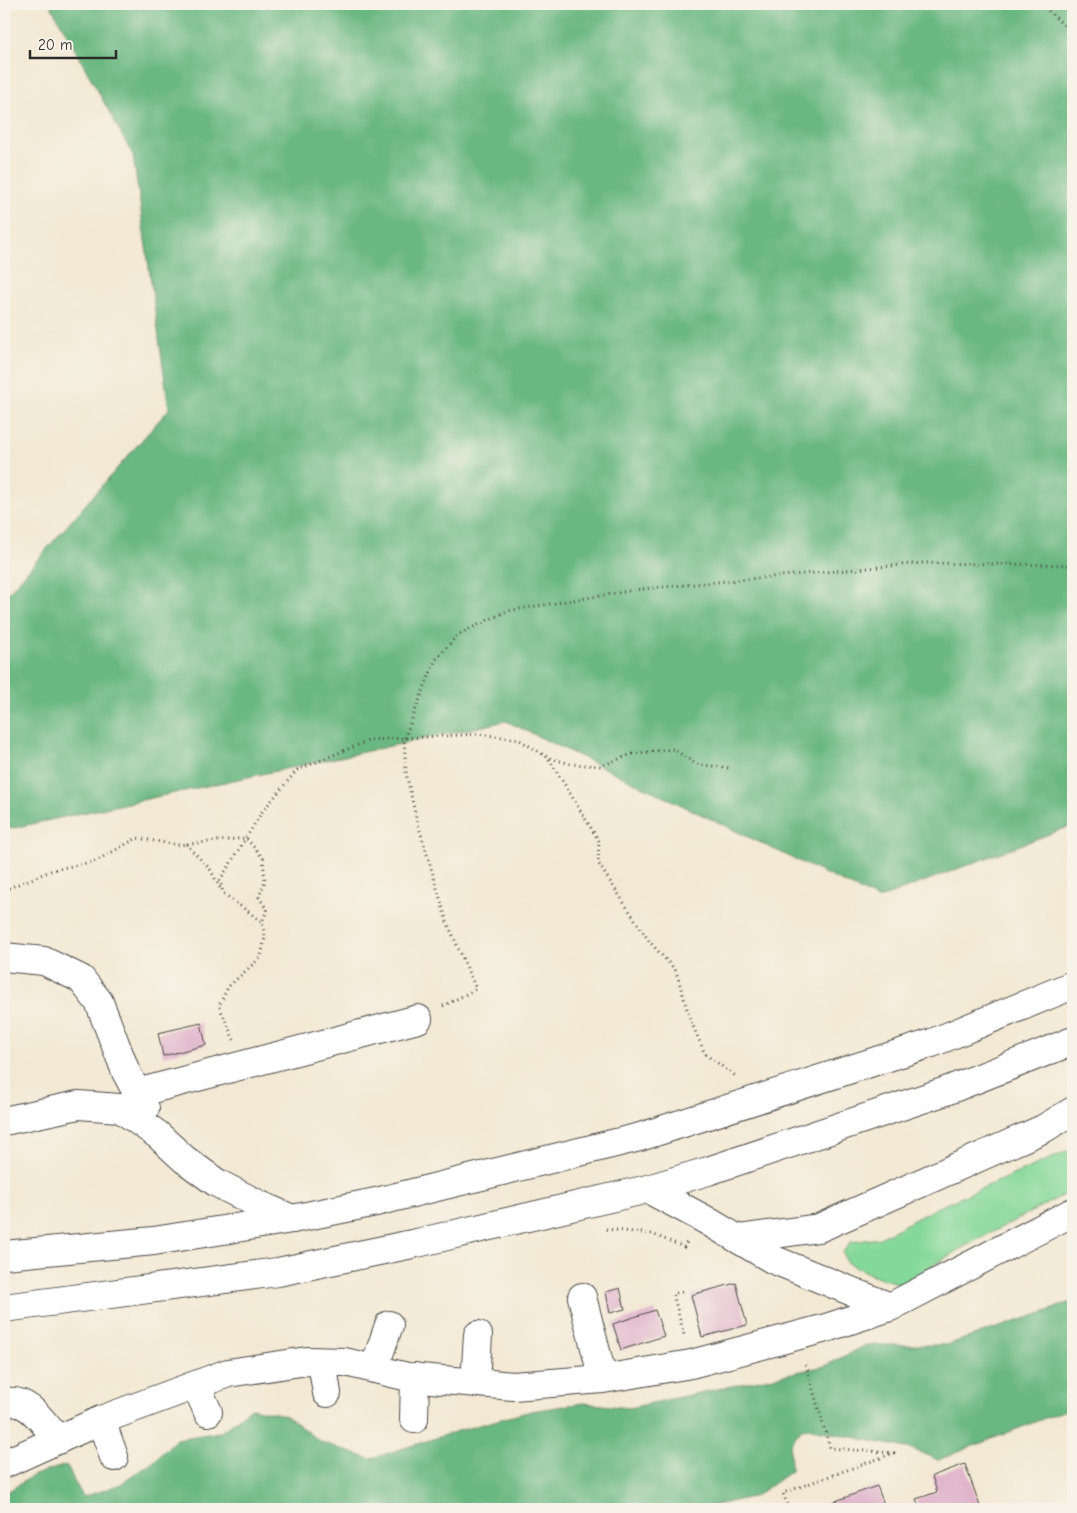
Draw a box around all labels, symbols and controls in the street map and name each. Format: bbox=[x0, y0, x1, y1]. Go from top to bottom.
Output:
scale bar bbox=[30, 28, 116, 60]
text: 20 m bbox=[38, 36, 72, 54]

